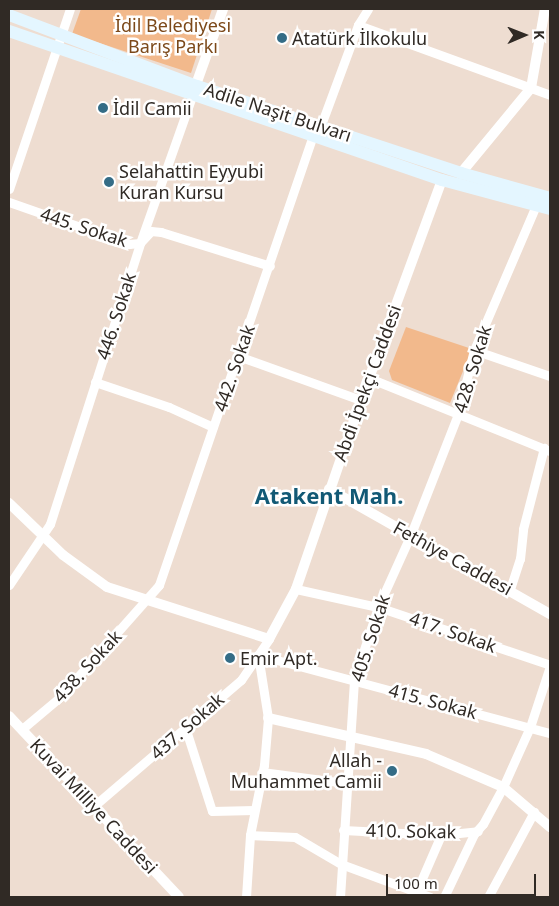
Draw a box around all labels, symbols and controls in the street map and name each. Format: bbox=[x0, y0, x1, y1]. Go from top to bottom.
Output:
north arrow bbox=[499, 10, 549, 60]
park label: İdil Belediyesi Barış Parkı bbox=[115, 15, 231, 58]
place label: Atatürk İlkokulu bbox=[292, 27, 427, 49]
text: K bbox=[530, 30, 549, 40]
marker: Atatürk İlkokulu bbox=[276, 32, 288, 44]
street label: Adile Naşit Bulvarı bbox=[202, 78, 354, 146]
place label: İdil Camii bbox=[113, 97, 192, 119]
marker: İdil Camii bbox=[97, 102, 109, 114]
place label: Selahattin Eyyubi Kuran Kursu bbox=[119, 161, 264, 203]
marker: Selahattin Eyyubi Kuran Kursu bbox=[103, 176, 115, 188]
street label: 445. Sokak bbox=[38, 203, 130, 251]
street label: 446. Sokak bbox=[92, 270, 140, 362]
street label: Abdi İpekçi Caddesi bbox=[329, 302, 405, 464]
street label: 442. Sokak bbox=[209, 322, 259, 414]
street label: 428. Sokak bbox=[448, 323, 496, 415]
district label: Atakent Mah. bbox=[255, 483, 403, 509]
street label: Fethiye Caddesi bbox=[390, 516, 516, 600]
street label: 405. Sokak bbox=[346, 592, 394, 684]
street label: 417. Sokak bbox=[407, 607, 499, 657]
street label: 438. Sokak bbox=[48, 626, 126, 706]
place label: Emir Apt. bbox=[240, 647, 317, 669]
marker: Emir Apt. bbox=[224, 652, 236, 664]
street label: 415. Sokak bbox=[387, 679, 479, 723]
street label: 437. Sokak bbox=[146, 688, 228, 764]
street label: Kuvai Milliye Caddesi bbox=[26, 734, 162, 878]
place label: Allah - Muhammet Camii bbox=[231, 750, 382, 792]
marker: Allah - Muhammet Camii bbox=[386, 765, 398, 777]
street label: 410. Sokak bbox=[366, 819, 456, 843]
scale bar bbox=[389, 864, 539, 896]
text: 100 m bbox=[394, 873, 438, 893]

